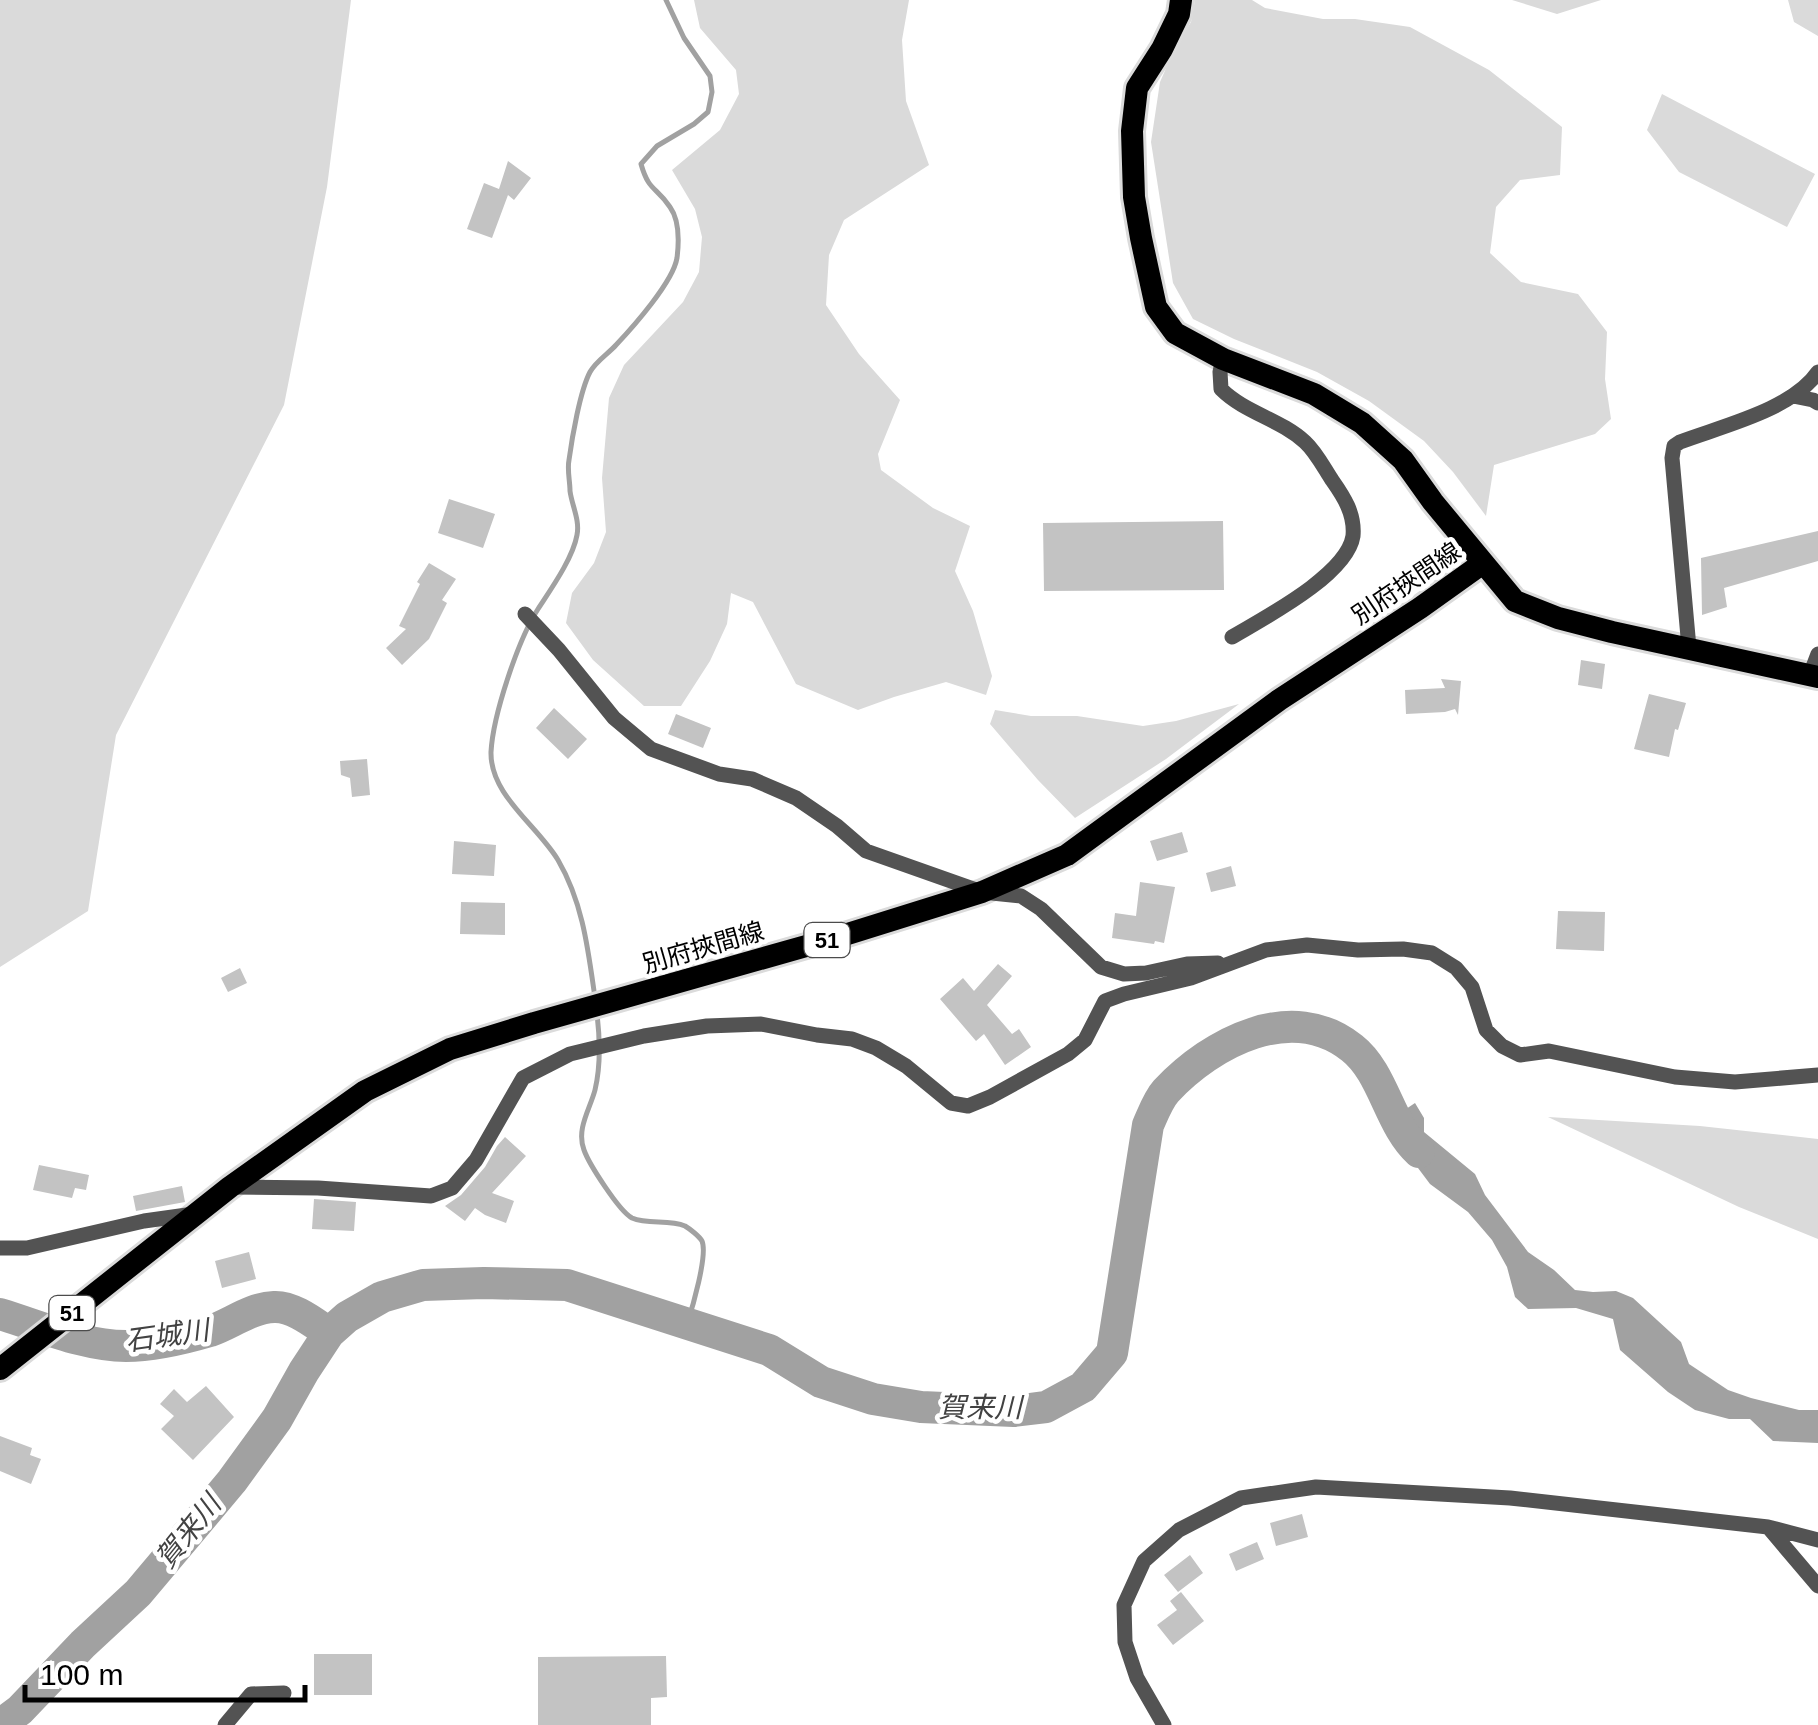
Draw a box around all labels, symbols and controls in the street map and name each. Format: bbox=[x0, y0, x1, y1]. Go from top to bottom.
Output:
street label: 別府挾間線 bbox=[1346, 536, 1466, 630]
street label: 別府挾間線 bbox=[639, 916, 767, 978]
road number: 51 bbox=[804, 923, 850, 957]
road number: 51 bbox=[50, 1296, 94, 1330]
water label: 石城川 bbox=[123, 1314, 214, 1357]
water label: 賀来川 bbox=[938, 1392, 1025, 1423]
water label: 賀来川 bbox=[150, 1487, 229, 1574]
scale bar bbox=[25, 1640, 305, 1702]
text: 100 m bbox=[40, 1658, 123, 1691]

